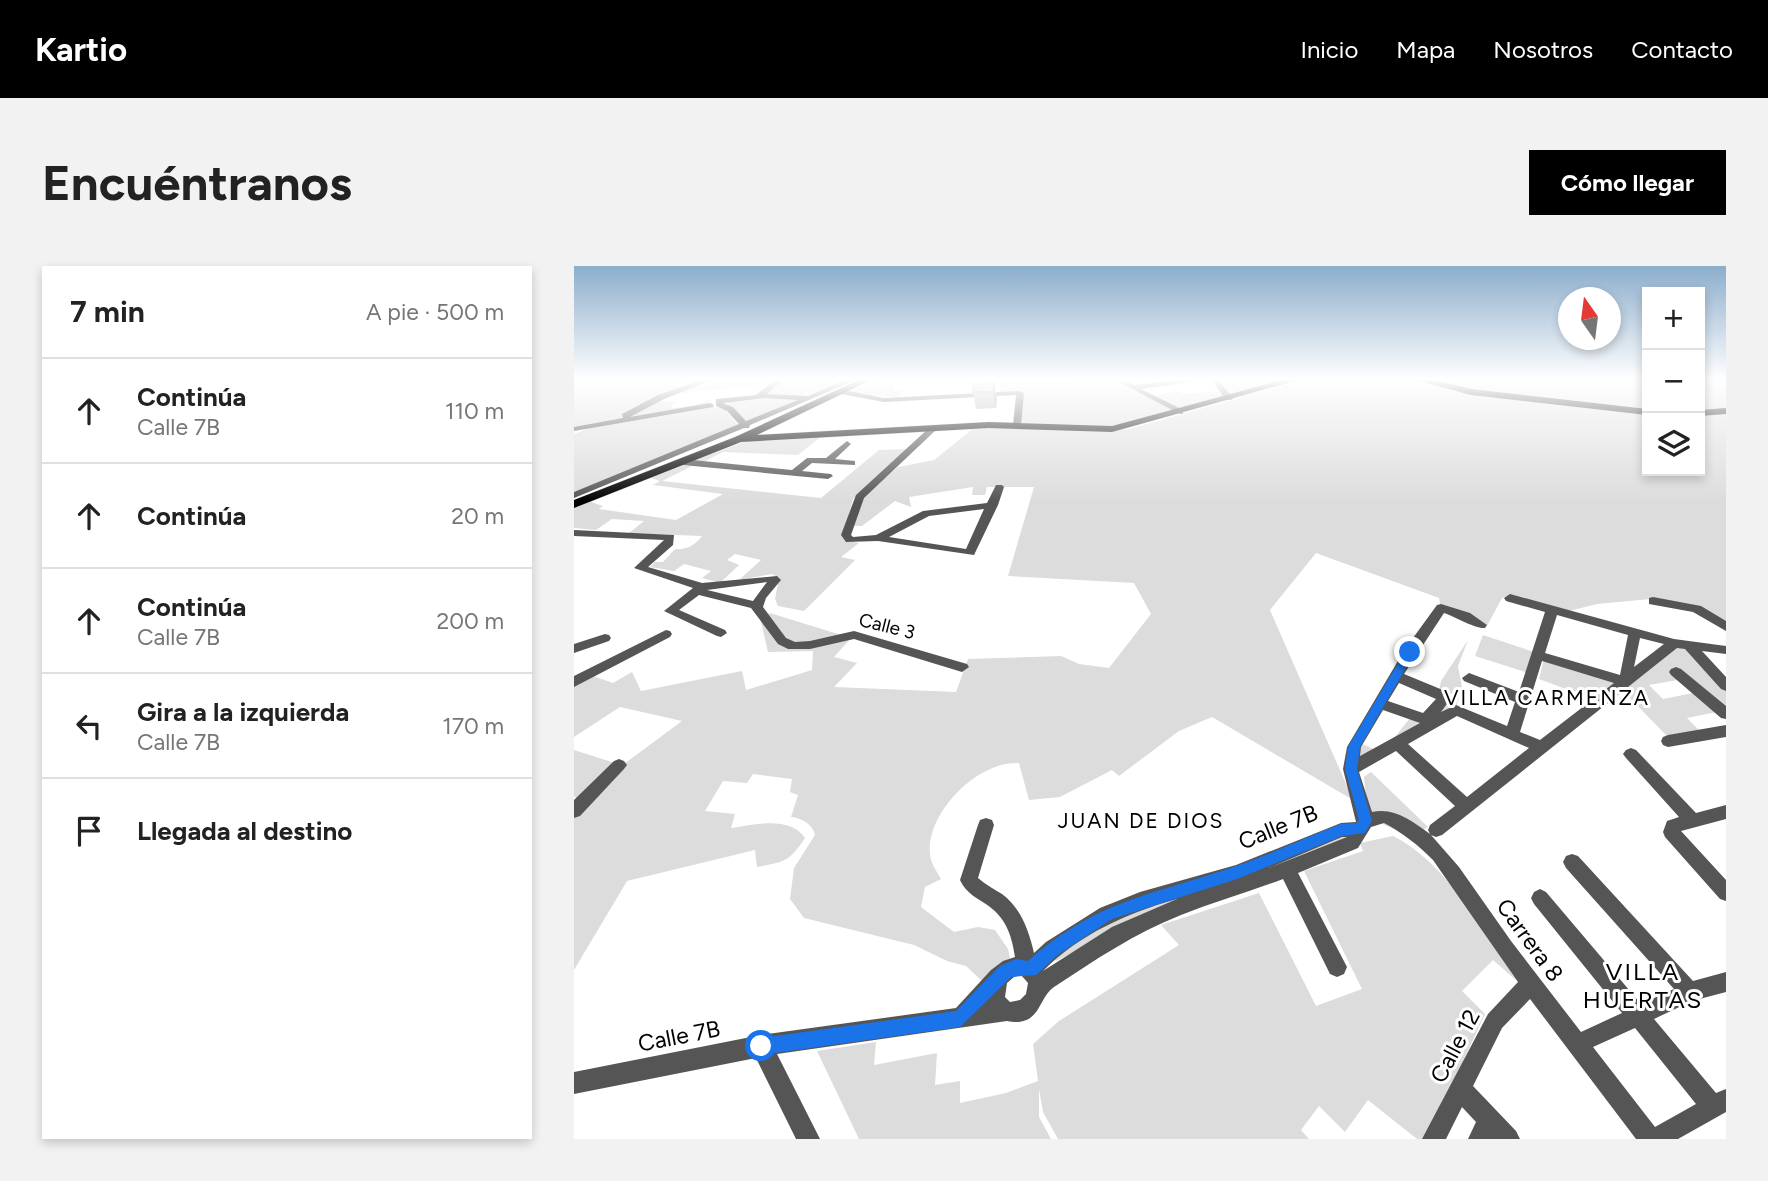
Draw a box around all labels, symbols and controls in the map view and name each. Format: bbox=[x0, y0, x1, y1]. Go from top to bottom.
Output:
text: Kartio bbox=[35, 30, 127, 69]
text: Inicio bbox=[1300, 35, 1358, 64]
text: Mapa bbox=[1396, 35, 1455, 64]
text: Nosotros bbox=[1493, 35, 1593, 64]
text: Contacto bbox=[1631, 35, 1733, 64]
button: Cómo llegar bbox=[1529, 150, 1726, 215]
text: Encuéntranos bbox=[42, 153, 352, 212]
north arrow bbox=[1558, 287, 1621, 350]
map controls bbox=[1642, 287, 1705, 476]
button: + bbox=[1642, 287, 1705, 350]
text: 7 min bbox=[70, 293, 145, 330]
text: A pie · 500 m bbox=[366, 298, 504, 326]
button: − bbox=[1642, 350, 1705, 413]
text: Continúa bbox=[137, 381, 246, 413]
icon: ahead bbox=[70, 392, 108, 430]
text: 110 m bbox=[445, 397, 504, 425]
text: Calle 7B bbox=[137, 413, 220, 441]
button: layers bbox=[1642, 413, 1705, 476]
icon: ahead bbox=[70, 497, 108, 535]
text: Continúa bbox=[137, 500, 246, 532]
text: 20 m bbox=[451, 502, 504, 530]
text: Continúa bbox=[137, 591, 246, 623]
icon: ahead bbox=[70, 602, 108, 640]
text: 200 m bbox=[436, 607, 504, 635]
street label: Calle 3 bbox=[856, 608, 918, 644]
text: Calle 7B bbox=[137, 623, 220, 651]
route end bbox=[1394, 636, 1425, 667]
district label: VILLA CARMENZA bbox=[1444, 685, 1650, 710]
text: Gira a la izquierda bbox=[137, 696, 349, 728]
icon: left bbox=[70, 707, 108, 745]
text: 170 m bbox=[442, 712, 504, 740]
text: Calle 7B bbox=[137, 728, 220, 756]
street label: Calle 7B bbox=[1234, 798, 1322, 856]
district label: JUAN DE DIOS bbox=[1058, 808, 1224, 833]
icon: arrive bbox=[70, 812, 108, 850]
text: Llegada al destino bbox=[137, 815, 352, 847]
street label: Carrera 8 bbox=[1491, 893, 1569, 987]
district label: VILLA HUERTAS bbox=[1583, 957, 1703, 1014]
street label: Calle 12 bbox=[1424, 1005, 1486, 1087]
street label: Calle 7B bbox=[636, 1014, 722, 1058]
route start bbox=[745, 1030, 776, 1061]

